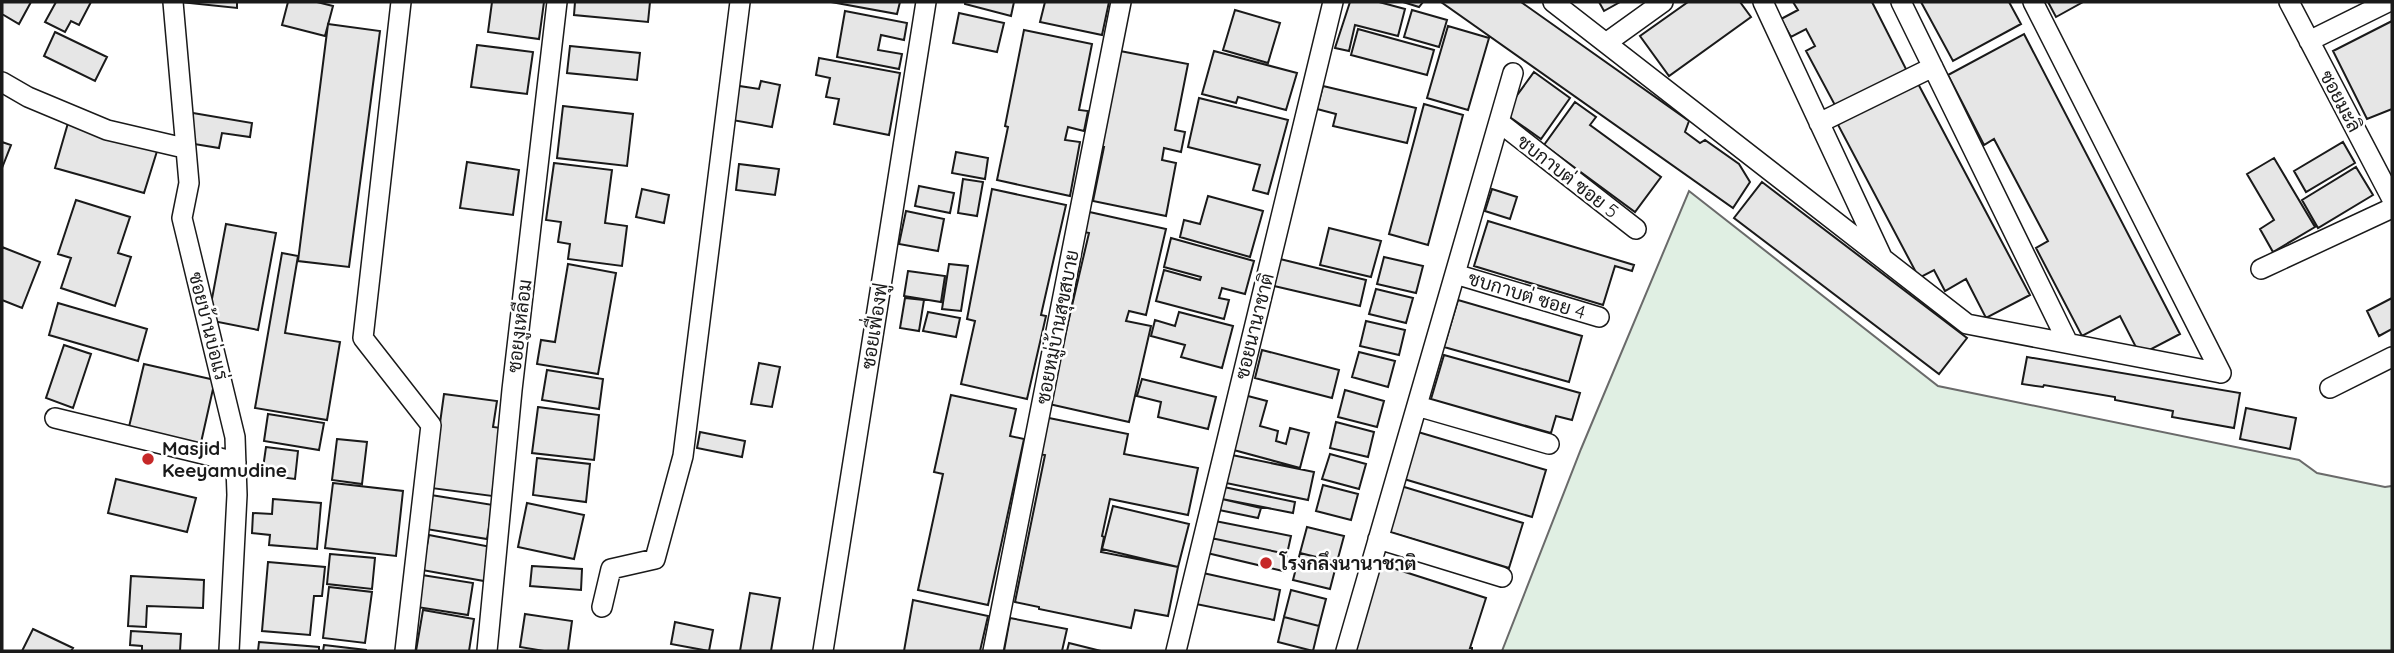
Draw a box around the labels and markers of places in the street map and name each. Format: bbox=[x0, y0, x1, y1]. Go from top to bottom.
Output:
place label: Masjid Keeyamudine bbox=[162, 436, 287, 482]
marker: Masjid Keeyamudine bbox=[140, 451, 156, 467]
place label: โรงกลึงนานาชาติ bbox=[1279, 551, 1416, 575]
marker: โรงกลึงนานาชาติ bbox=[1258, 555, 1274, 571]

